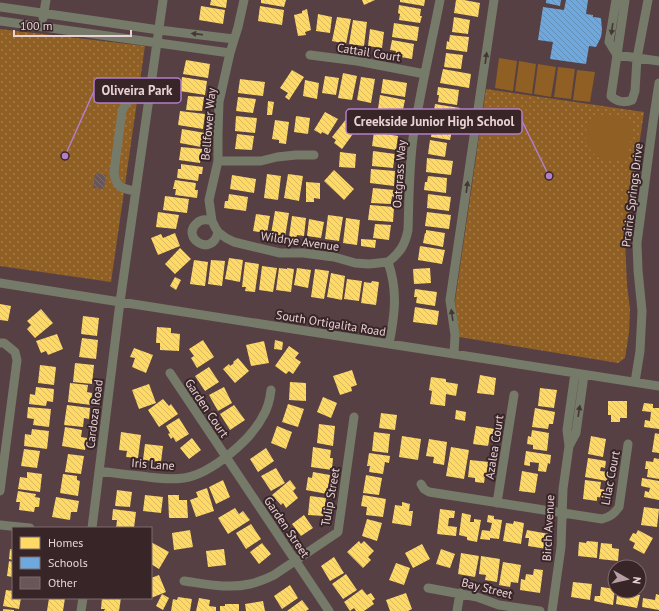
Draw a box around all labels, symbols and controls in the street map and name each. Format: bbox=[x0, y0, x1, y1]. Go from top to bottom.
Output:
scale bar bbox=[14, 12, 131, 38]
text: 100 m bbox=[20, 18, 53, 33]
one-way arrow bbox=[608, 22, 614, 35]
one-way arrow bbox=[190, 31, 203, 37]
street label: Cattail Court bbox=[336, 40, 402, 64]
one-way arrow bbox=[483, 52, 489, 64]
callout: Oliveira Park bbox=[94, 78, 181, 103]
text: Oliveira Park bbox=[102, 82, 173, 99]
street label: Bellfower Way bbox=[197, 87, 219, 161]
callout: Creekside Junior High School bbox=[346, 109, 522, 134]
text: Creekside Junior High School bbox=[354, 113, 514, 130]
street label: Oatgrass Way bbox=[389, 139, 409, 209]
street label: Prairie Springs Drive bbox=[618, 142, 646, 248]
one-way arrow bbox=[464, 181, 470, 193]
street label: Wildrye Avenue bbox=[260, 228, 340, 254]
street label: South Ortigalita Road bbox=[275, 307, 387, 339]
one-way arrow bbox=[449, 309, 455, 321]
street label: Garden Court bbox=[182, 376, 232, 440]
street label: Cardoza Road bbox=[82, 379, 106, 449]
one-way arrow bbox=[576, 405, 582, 417]
street label: Azalea Court bbox=[482, 414, 506, 480]
street label: Lilac Court bbox=[597, 450, 623, 506]
street label: Iris Lane bbox=[131, 455, 175, 473]
street label: Tulip Street bbox=[317, 467, 343, 527]
street label: Garden Street bbox=[261, 494, 313, 560]
street label: Birch Avenue bbox=[539, 494, 557, 562]
legend bbox=[12, 527, 152, 599]
text: Homes bbox=[48, 535, 83, 550]
text: Schools bbox=[48, 555, 88, 570]
north arrow bbox=[607, 559, 647, 599]
street label: Bay Street bbox=[460, 574, 514, 602]
text: Other bbox=[48, 575, 77, 590]
text: N bbox=[629, 576, 644, 585]

